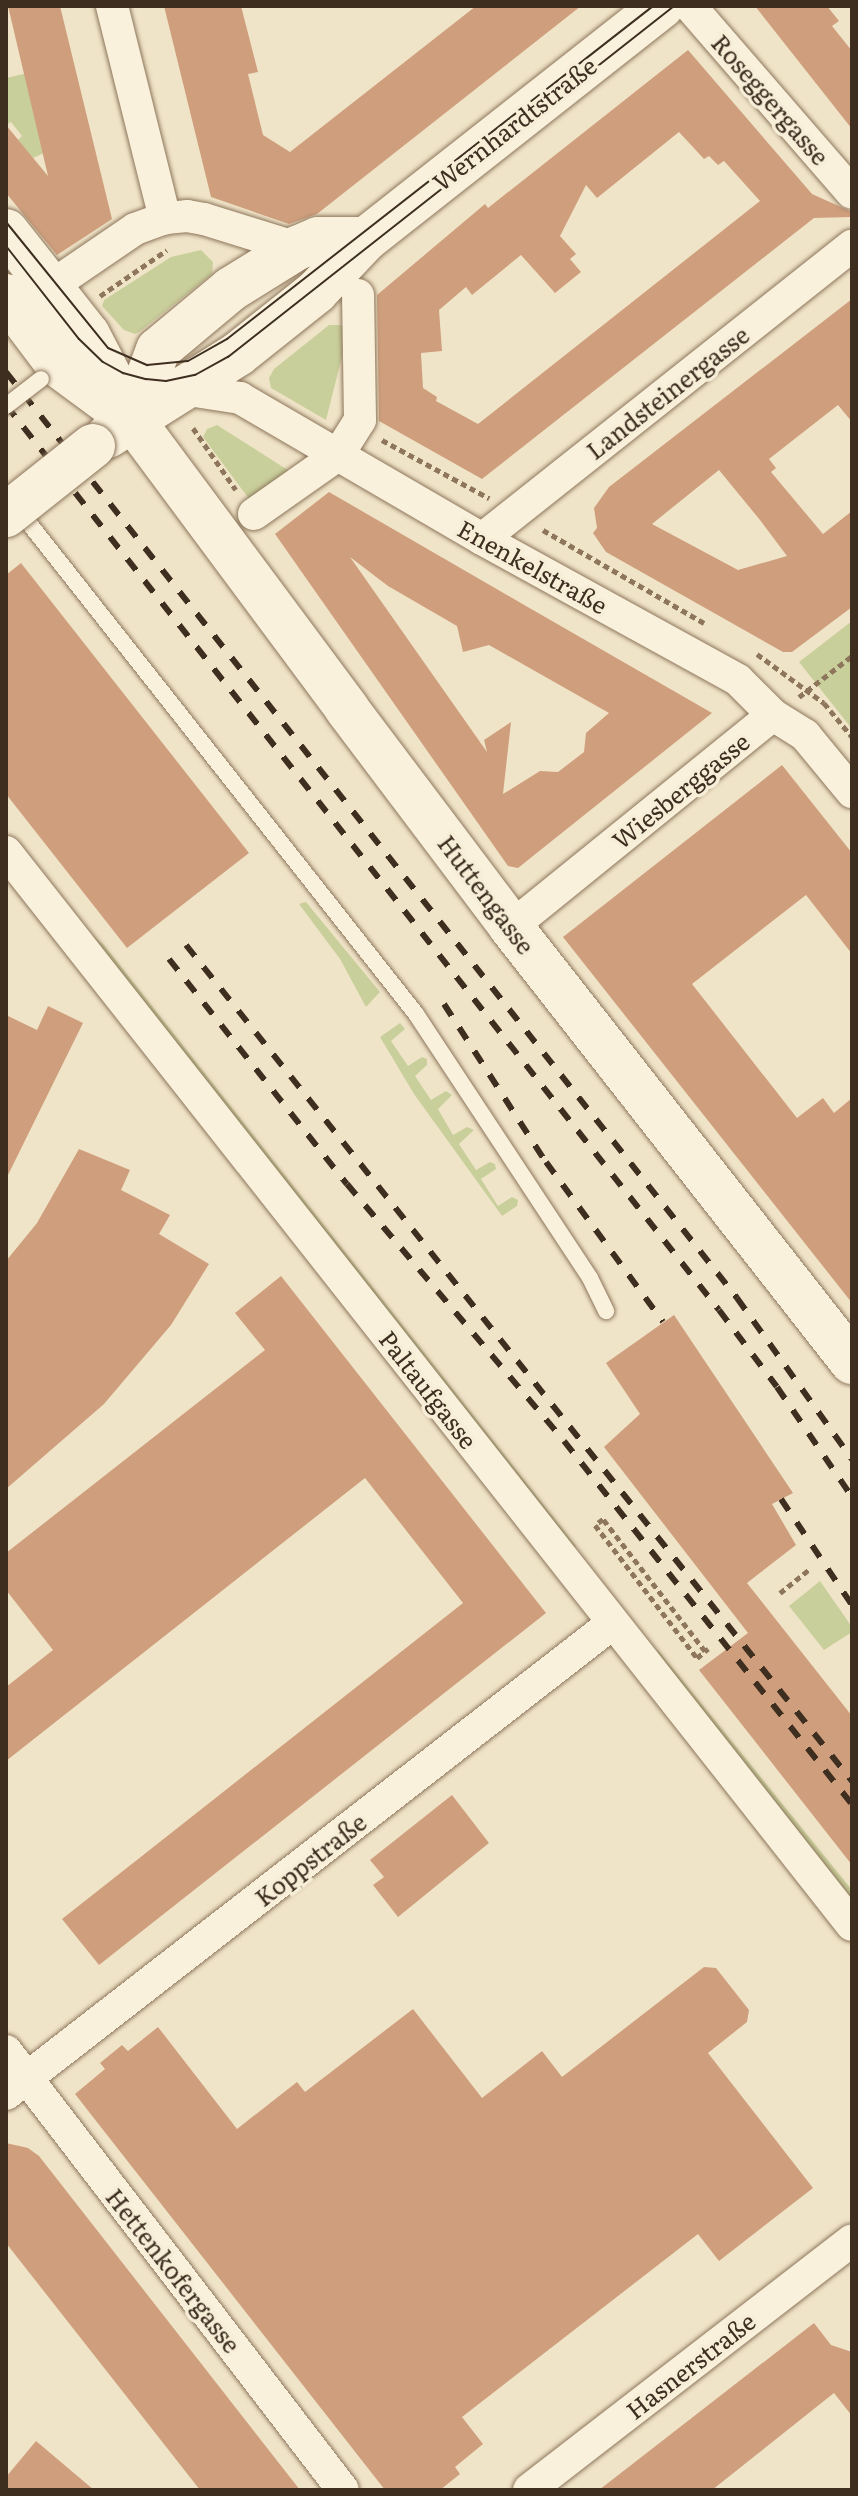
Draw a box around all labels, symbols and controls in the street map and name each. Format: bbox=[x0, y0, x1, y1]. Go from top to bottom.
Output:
street label: Roseggergasse bbox=[706, 28, 836, 170]
street label: Wernhardtstraße bbox=[426, 50, 602, 196]
street label: Landsteinergasse bbox=[580, 320, 754, 464]
street label: Enenkelstraße bbox=[453, 513, 613, 619]
street label: Wiesberggasse bbox=[606, 726, 754, 854]
street label: Huttengasse bbox=[433, 829, 541, 959]
street label: Paltaufgasse bbox=[374, 1324, 484, 1454]
street label: Koppstraße bbox=[249, 1807, 371, 1911]
street label: Hettenkofergasse bbox=[101, 2182, 247, 2358]
street label: Hasnerstraße bbox=[620, 2306, 760, 2424]

